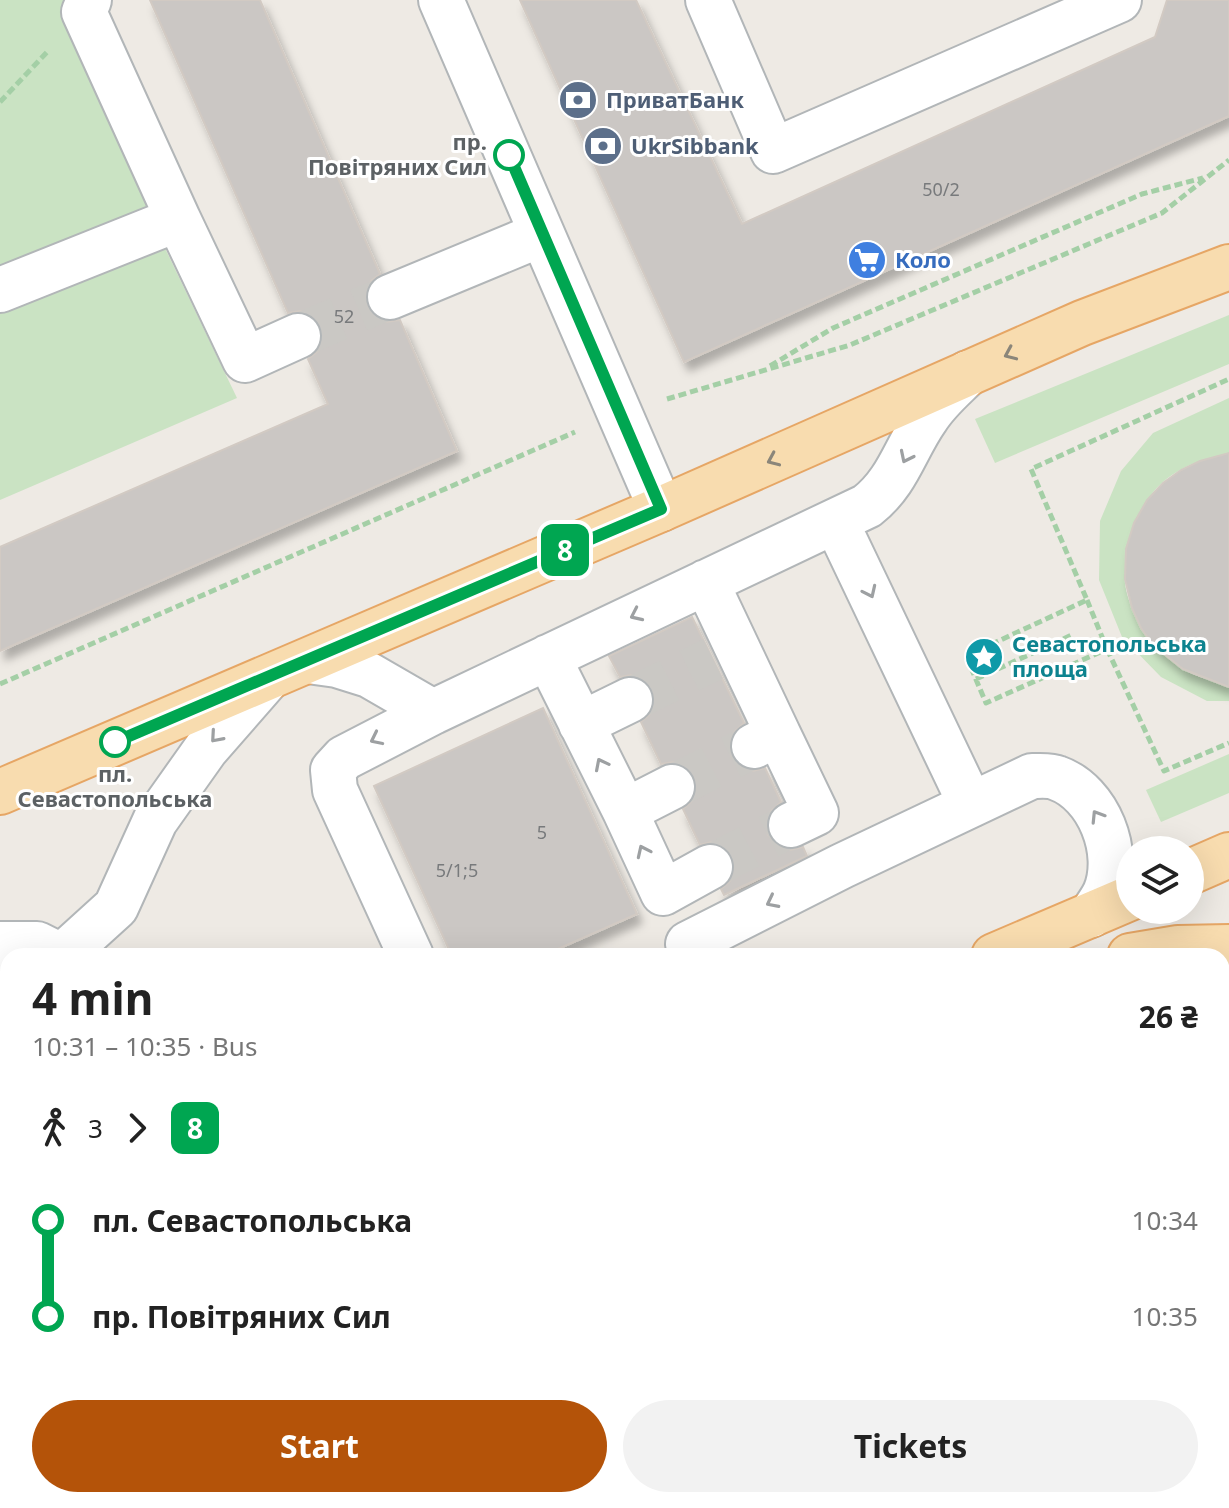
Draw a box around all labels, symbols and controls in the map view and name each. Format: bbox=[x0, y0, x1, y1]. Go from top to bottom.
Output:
bank icon: ПриватБанк bbox=[557, 79, 599, 121]
place label: ПриватБанк bbox=[606, 84, 744, 114]
bank icon: UkrSibbank bbox=[582, 125, 624, 167]
place label: пр. Повітряних Сил bbox=[308, 126, 487, 181]
place label: UkrSibbank bbox=[631, 130, 759, 160]
marker: пр. Повітряних Сил bbox=[494, 140, 524, 170]
house number: 50/2 bbox=[922, 177, 960, 201]
supermarket icon: Коло bbox=[846, 239, 888, 281]
place label: Коло bbox=[895, 244, 951, 274]
house number: 52 bbox=[334, 304, 354, 328]
one-way arrow bbox=[1004, 345, 1019, 361]
one-way arrow bbox=[900, 449, 916, 464]
one-way arrow bbox=[767, 450, 781, 466]
line badge: 8 bbox=[539, 524, 591, 576]
text: 8 bbox=[557, 531, 573, 569]
one-way arrow bbox=[860, 584, 876, 599]
one-way arrow bbox=[630, 605, 644, 621]
place label: Севастопольська площа bbox=[1012, 628, 1207, 683]
place icon: Севастопольська площа bbox=[963, 636, 1005, 678]
marker: пл. Севастопольська bbox=[100, 727, 130, 757]
one-way arrow bbox=[212, 727, 226, 742]
one-way arrow bbox=[370, 730, 384, 746]
place label: пл. Севастопольська bbox=[18, 758, 212, 813]
one-way arrow bbox=[596, 758, 611, 773]
one-way arrow bbox=[1091, 810, 1106, 825]
house number: 5 bbox=[537, 820, 547, 844]
map controls bbox=[1116, 836, 1204, 924]
button: layers bbox=[1116, 836, 1204, 924]
one-way arrow bbox=[637, 845, 653, 859]
house number: 5/1;5 bbox=[436, 858, 478, 882]
one-way arrow bbox=[765, 892, 780, 907]
text: 4 min bbox=[32, 968, 153, 1028]
text: 26 ₴ bbox=[1139, 996, 1198, 1037]
text: 10:31 – 10:35 · Bus bbox=[32, 1028, 257, 1064]
icon: walk bbox=[32, 1106, 76, 1150]
icon: forward bbox=[115, 1106, 159, 1150]
text: 8 bbox=[187, 1109, 203, 1147]
text: 3 bbox=[88, 1110, 103, 1146]
text: пл. Севастопольська bbox=[92, 1200, 412, 1241]
text: 10:34 bbox=[1132, 1202, 1198, 1238]
text: пр. Повітряних Сил bbox=[92, 1296, 391, 1337]
text: 10:35 bbox=[1132, 1298, 1198, 1334]
button: Start bbox=[32, 1400, 607, 1492]
button: Tickets bbox=[623, 1400, 1198, 1492]

